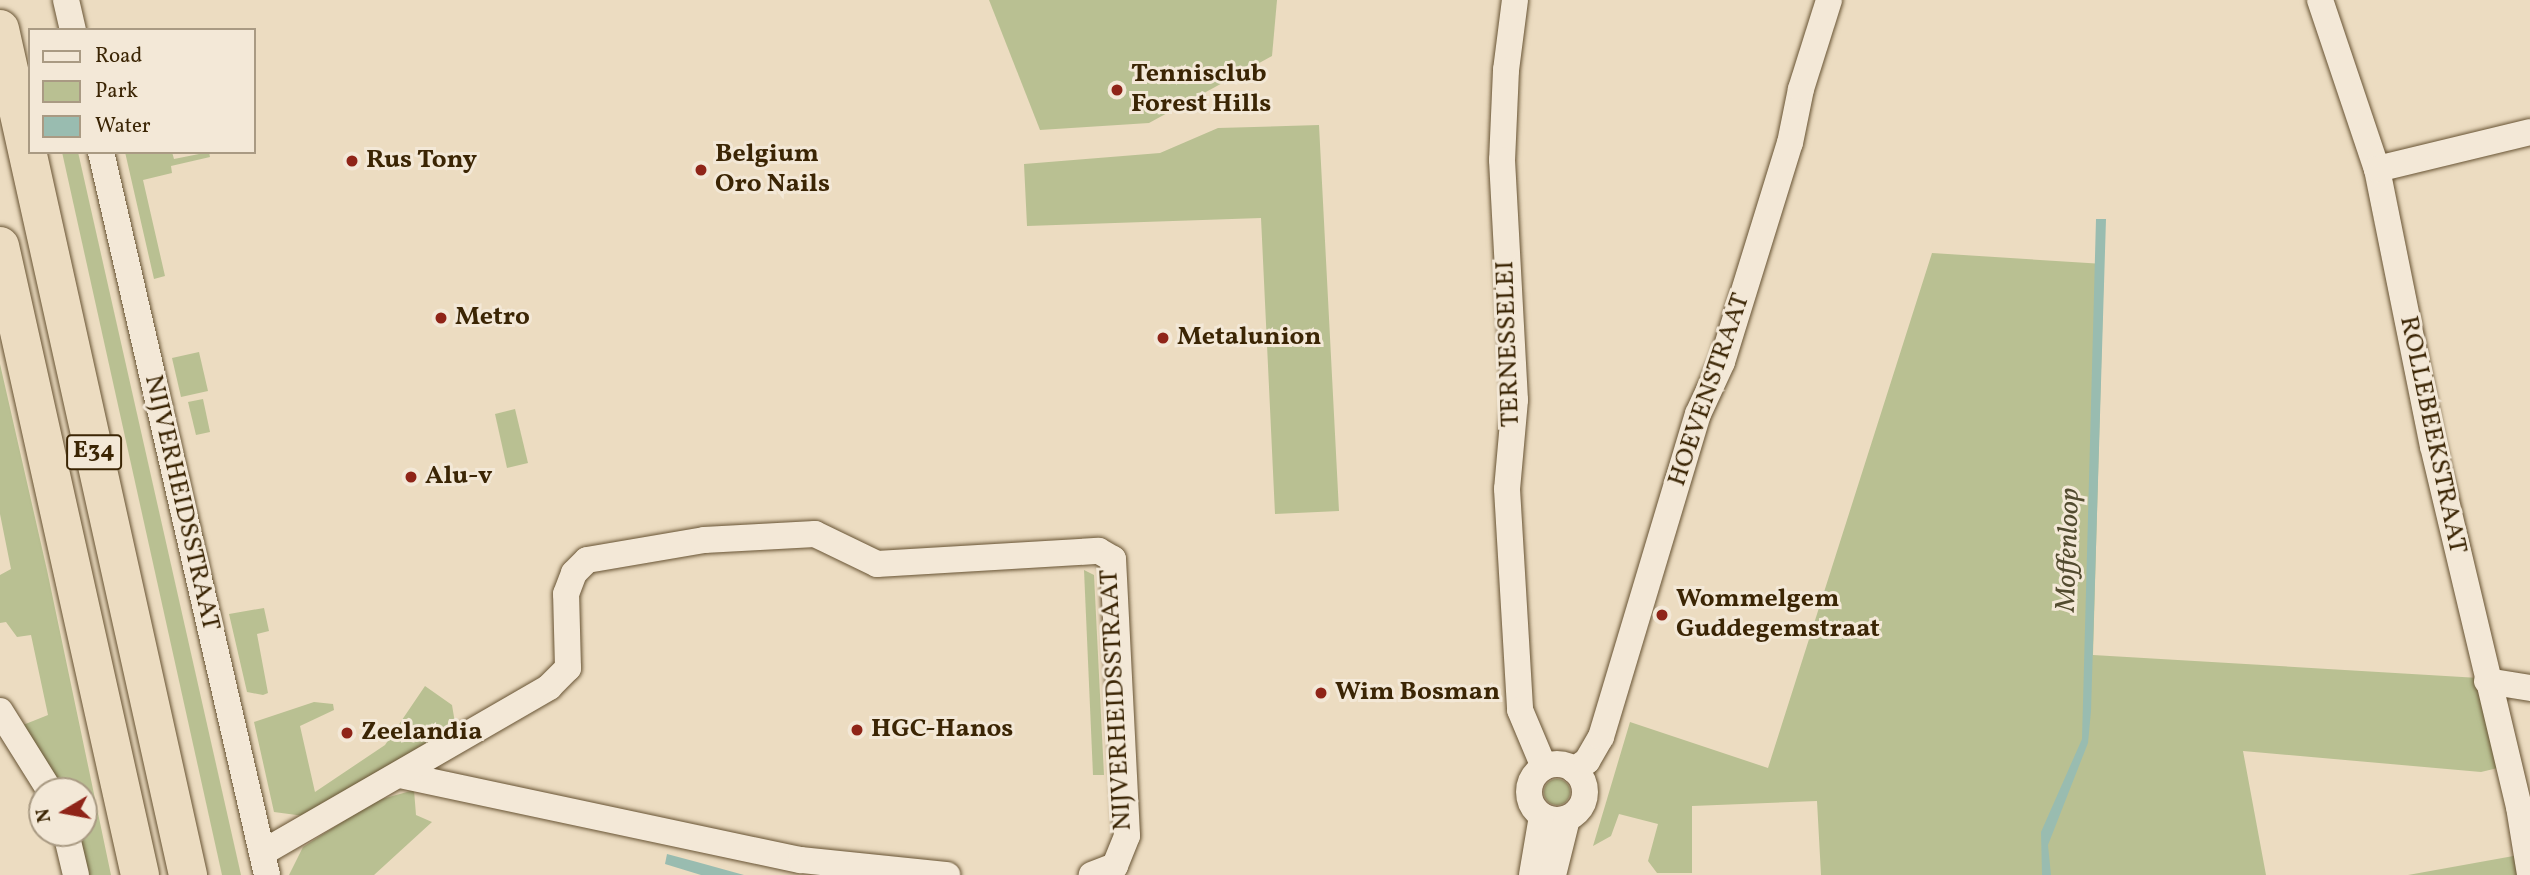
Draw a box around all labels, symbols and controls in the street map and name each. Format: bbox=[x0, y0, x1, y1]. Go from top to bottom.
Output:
legend bbox=[28, 28, 256, 154]
text: Road bbox=[95, 42, 142, 71]
place label: Tennisclub Forest Hills bbox=[1131, 59, 1271, 120]
text: Park bbox=[95, 77, 138, 106]
marker: Tennisclub Forest Hills bbox=[1109, 82, 1125, 98]
text: Water bbox=[95, 112, 151, 141]
place label: Belgium Oro Nails bbox=[715, 139, 830, 200]
place label: Rus Tony bbox=[366, 145, 477, 177]
marker: Rus Tony bbox=[344, 153, 360, 169]
marker: Belgium Oro Nails bbox=[693, 162, 709, 178]
street label: TERNESSELEI bbox=[1491, 260, 1527, 428]
street label: HOEVENSTRAAT bbox=[1662, 289, 1758, 491]
place label: Metro bbox=[455, 302, 530, 334]
marker: Metro bbox=[433, 310, 449, 326]
street label: ROLLEBEEKSTRAAT bbox=[2392, 313, 2472, 557]
place label: Metalunion bbox=[1177, 322, 1321, 354]
marker: Metalunion bbox=[1155, 330, 1171, 346]
street label: NIJVERHEIDSSTRAAT bbox=[136, 372, 226, 634]
road number: E34 bbox=[66, 432, 122, 472]
place label: Alu-v bbox=[425, 461, 492, 493]
marker: Alu-v bbox=[403, 469, 419, 485]
water label: Moffenloop bbox=[2050, 488, 2088, 612]
street label: NIJVERHEIDSSTRAAT bbox=[1095, 569, 1139, 831]
place label: Wommelgem Guddegemstraat bbox=[1676, 584, 1880, 646]
marker: Wommelgem Guddegemstraat bbox=[1654, 607, 1670, 623]
place label: Wim Bosman bbox=[1335, 677, 1500, 709]
marker: Wim Bosman bbox=[1313, 685, 1329, 701]
place label: HGC-Hanos bbox=[871, 714, 1013, 746]
place label: Zeelandia bbox=[361, 717, 482, 749]
marker: HGC-Hanos bbox=[849, 722, 865, 738]
marker: Zeelandia bbox=[339, 725, 355, 741]
north arrow bbox=[28, 777, 98, 847]
text: N bbox=[30, 806, 58, 824]

